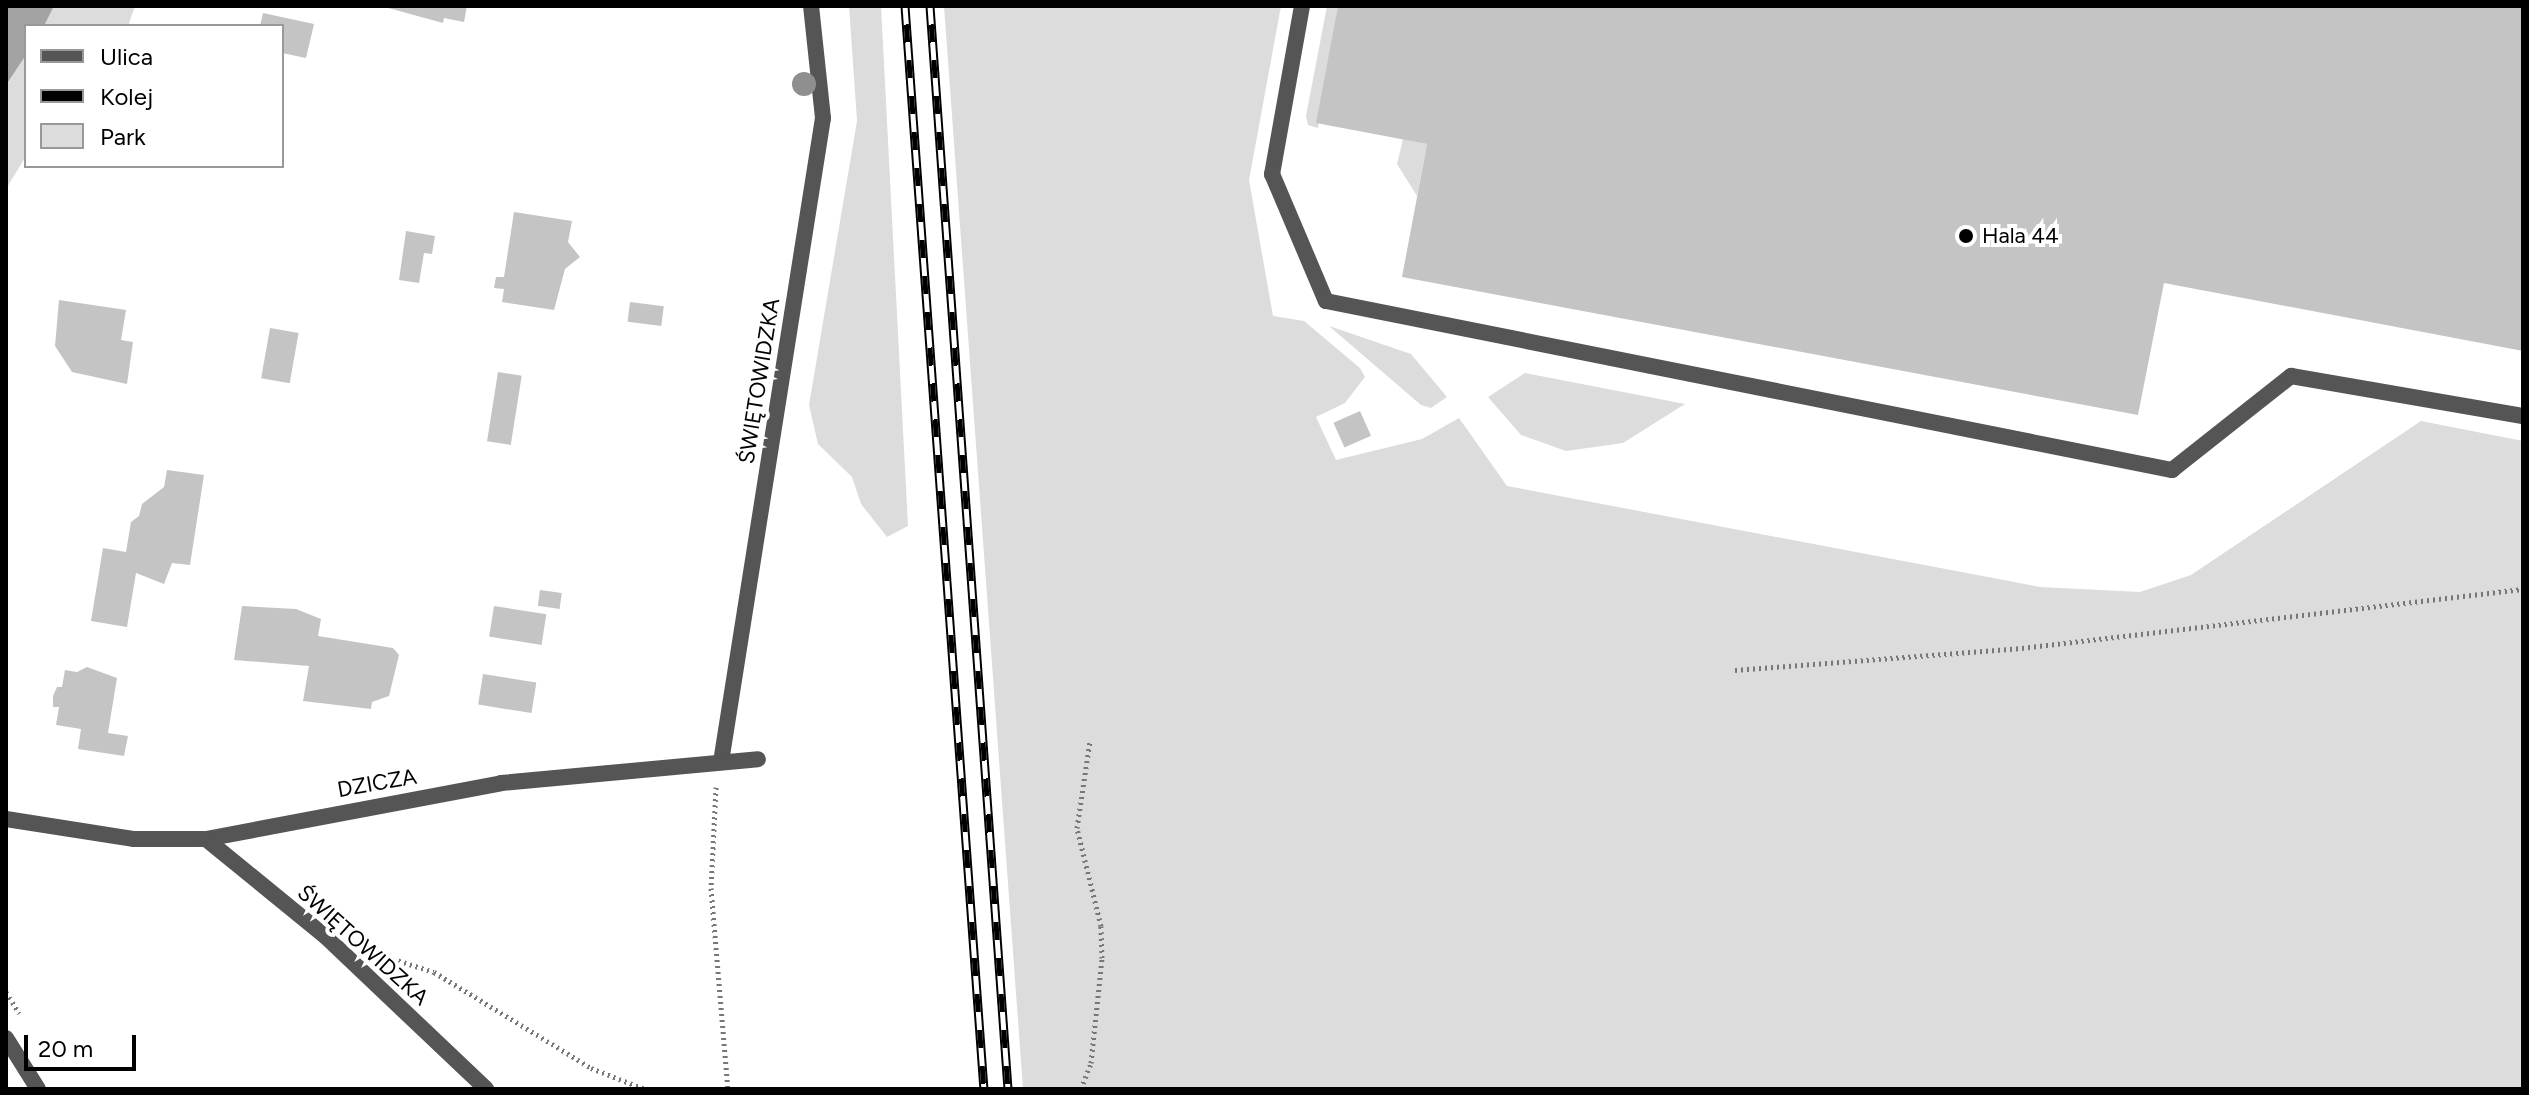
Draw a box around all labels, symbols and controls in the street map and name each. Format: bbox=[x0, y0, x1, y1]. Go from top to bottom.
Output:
legend bbox=[24, 24, 284, 168]
text: Ulica bbox=[100, 42, 153, 71]
text: Kolej bbox=[100, 82, 153, 111]
text: Park bbox=[100, 122, 146, 151]
place label: Hala 44 bbox=[1982, 223, 2059, 249]
marker: Hala 44 bbox=[1957, 227, 1975, 245]
street label: ŚWIĘTOWIDZKA bbox=[733, 296, 785, 466]
street label: DZICZA bbox=[335, 763, 419, 803]
street label: ŚWIĘTOWIDZKA bbox=[292, 879, 434, 1011]
scale bar bbox=[28, 1019, 140, 1069]
text: 20 m bbox=[38, 1034, 93, 1063]

